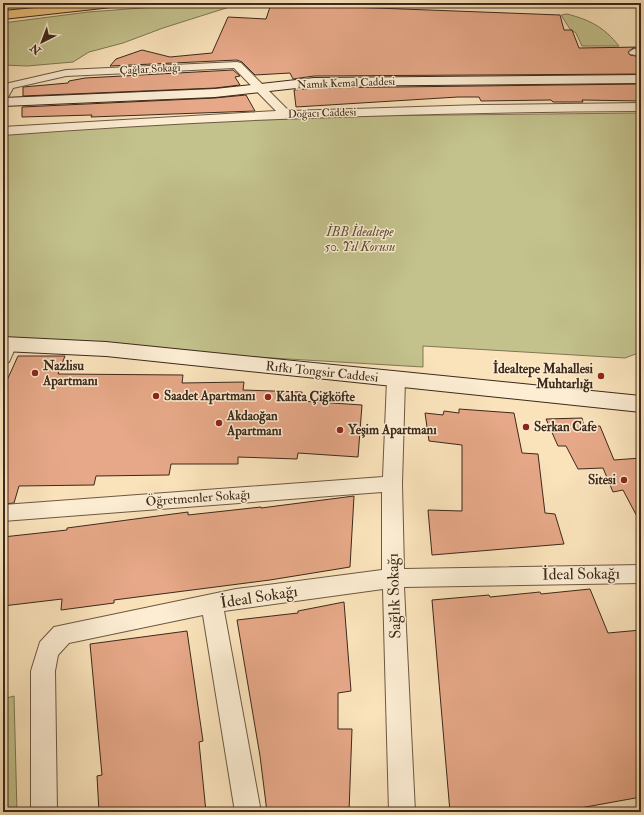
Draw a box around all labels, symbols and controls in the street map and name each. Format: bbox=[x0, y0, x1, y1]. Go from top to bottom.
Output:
north arrow bbox=[22, 22, 62, 62]
text: N bbox=[27, 40, 44, 58]
street label: Çağlar Sokağı bbox=[119, 61, 181, 77]
street label: Namık Kemal Caddesi bbox=[297, 75, 395, 91]
street label: Doğacı Caddesi bbox=[288, 105, 357, 121]
park label: İBB İdealtepe 50. Yıl Korusu bbox=[325, 223, 395, 255]
place label: Nazlisu Apartmanı bbox=[42, 358, 98, 390]
street label: Rıfkı Tongsir Caddesi bbox=[265, 358, 380, 386]
place label: İdealtepe Mahallesi Muhtarlığı bbox=[493, 360, 594, 393]
marker: Nazlisu Apartmanı bbox=[30, 368, 40, 378]
marker: İdealtepe Mahallesi Muhtarlığı bbox=[596, 371, 606, 381]
place label: Saadet Apartmanı bbox=[164, 388, 256, 405]
place label: Kahta Çiğköfte bbox=[276, 389, 355, 406]
marker: Saadet Apartmanı bbox=[151, 391, 161, 401]
marker: Kahta Çiğköfte bbox=[263, 392, 273, 402]
place label: Akdaoğan Apartmanı bbox=[226, 408, 282, 440]
marker: Akdaoğan Apartmanı bbox=[214, 418, 224, 428]
place label: Serkan Cafe bbox=[534, 419, 597, 435]
place label: Yeşim Apartmanı bbox=[347, 422, 437, 439]
marker: Serkan Cafe bbox=[521, 422, 531, 432]
marker: Yeşim Apartmanı bbox=[335, 425, 345, 435]
place label: Sitesi bbox=[588, 472, 617, 488]
marker: Sitesi bbox=[619, 475, 629, 485]
street label: Öğretmenler Sokağı bbox=[145, 486, 251, 510]
street label: Sağlık Sokağı bbox=[383, 553, 405, 639]
street label: İdeal Sokağı bbox=[542, 563, 620, 585]
street label: İdeal Sokağı bbox=[219, 581, 299, 613]

